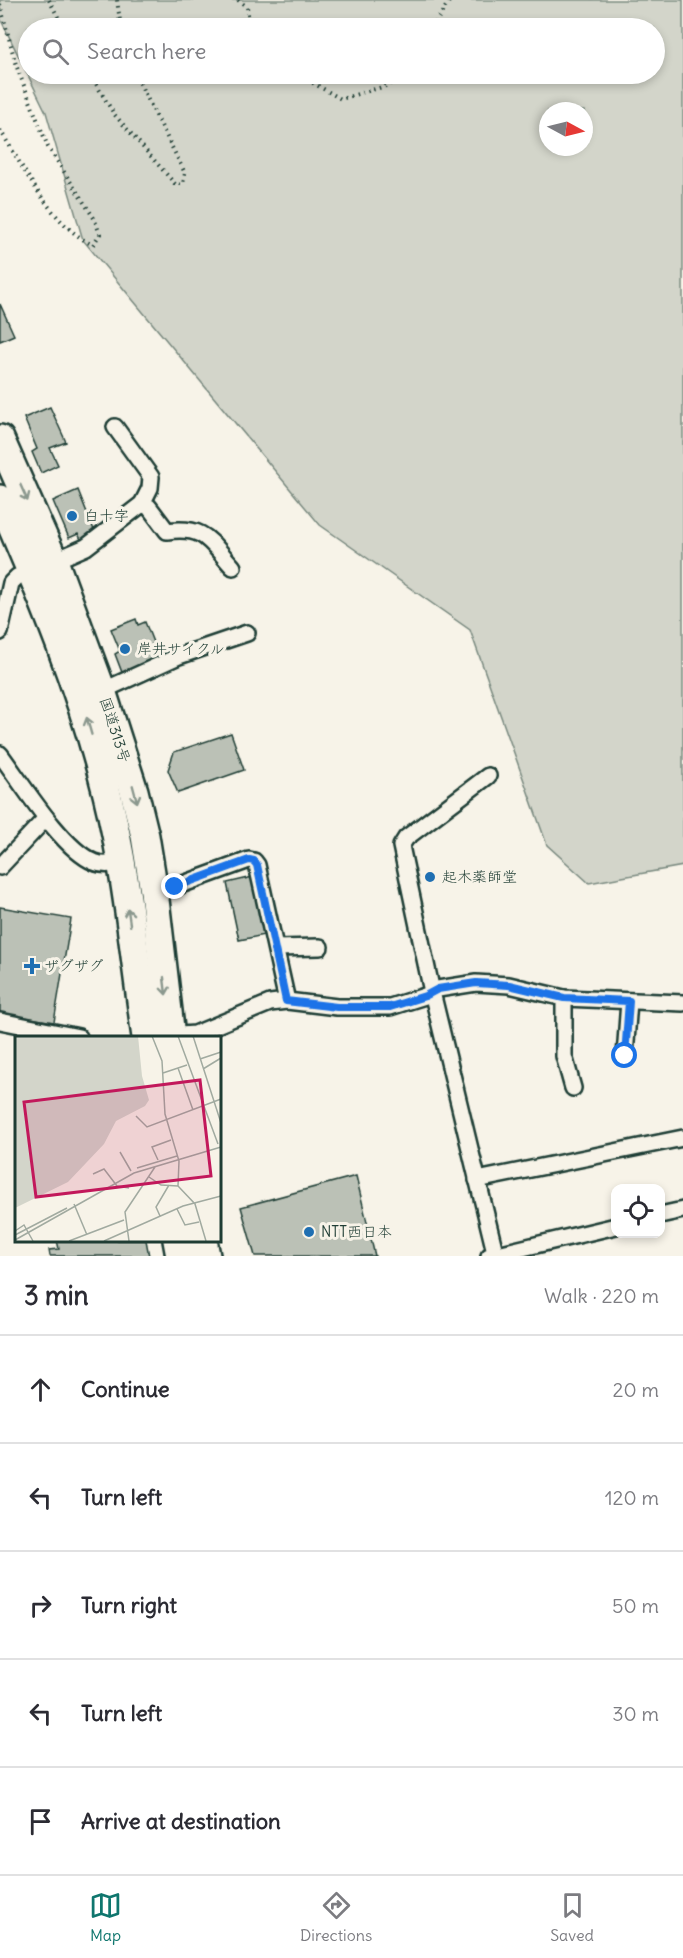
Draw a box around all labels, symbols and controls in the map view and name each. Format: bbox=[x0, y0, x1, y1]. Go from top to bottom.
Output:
search box bbox=[18, 18, 665, 84]
icon: search bbox=[39, 35, 72, 68]
text: Search here bbox=[87, 37, 206, 65]
north arrow bbox=[539, 102, 593, 156]
one-way arrow bbox=[19, 483, 30, 501]
place label: 白十字 bbox=[84, 506, 129, 525]
marker: 白十字 bbox=[65, 509, 79, 523]
place label: 岸井サイクル bbox=[137, 639, 225, 658]
marker: 岸井サイクル bbox=[118, 642, 132, 656]
street label: 国道313号 bbox=[96, 695, 135, 765]
one-way arrow bbox=[83, 717, 94, 736]
one-way arrow bbox=[129, 784, 141, 803]
place label: 起木薬師堂 bbox=[442, 867, 517, 886]
marker: 起木薬師堂 bbox=[423, 870, 437, 884]
route end bbox=[161, 873, 187, 899]
one-way arrow bbox=[124, 907, 135, 927]
place label: ザグザグ bbox=[44, 956, 103, 975]
marker: ザグザグ bbox=[25, 959, 39, 973]
one-way arrow bbox=[160, 976, 171, 996]
inset map bbox=[15, 1036, 220, 1241]
route start bbox=[611, 1042, 637, 1068]
map controls bbox=[611, 1184, 665, 1238]
button: locate bbox=[611, 1184, 665, 1238]
place label: NTT西日本 bbox=[321, 1222, 392, 1241]
marker: NTT西日本 bbox=[302, 1225, 316, 1239]
text: 3 min bbox=[24, 1279, 89, 1312]
text: Walk · 220 m bbox=[544, 1283, 659, 1308]
icon: ahead bbox=[24, 1373, 57, 1406]
text: Continue bbox=[81, 1375, 170, 1403]
text: 20 m bbox=[613, 1377, 659, 1402]
icon: left bbox=[24, 1481, 57, 1514]
text: Turn left bbox=[81, 1483, 162, 1511]
text: 120 m bbox=[605, 1485, 659, 1510]
icon: right bbox=[24, 1589, 57, 1622]
text: Turn right bbox=[81, 1591, 177, 1619]
text: 50 m bbox=[612, 1593, 659, 1618]
icon: left bbox=[24, 1697, 57, 1730]
text: Turn left bbox=[81, 1699, 162, 1727]
text: 30 m bbox=[612, 1701, 659, 1726]
icon: arrive bbox=[24, 1805, 57, 1838]
text: Arrive at destination bbox=[81, 1807, 281, 1835]
tab: Map bbox=[89, 1889, 122, 1945]
tab: Directions bbox=[300, 1889, 372, 1945]
tab: Saved bbox=[550, 1889, 594, 1945]

